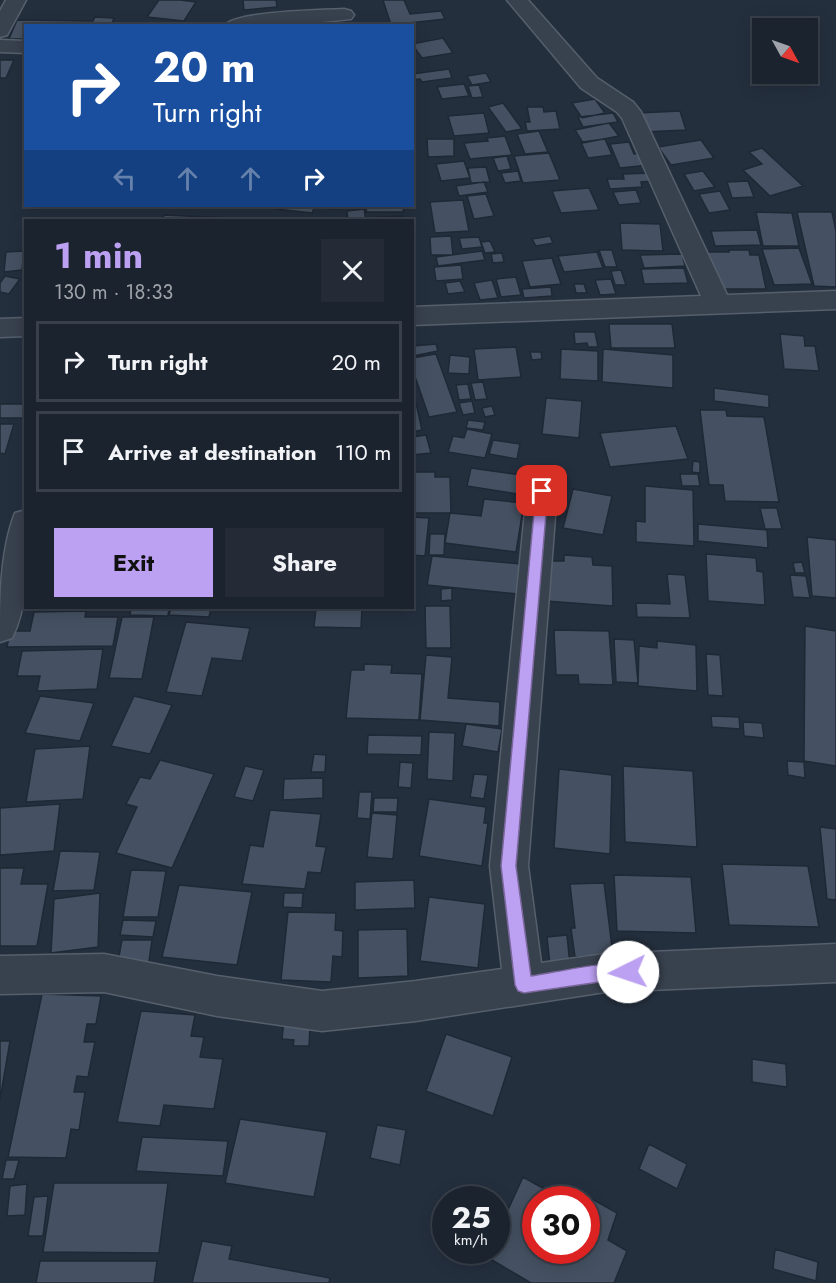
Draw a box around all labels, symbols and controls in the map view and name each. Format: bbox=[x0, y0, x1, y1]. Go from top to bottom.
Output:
north arrow bbox=[752, 18, 818, 84]
map controls bbox=[752, 18, 818, 84]
text: 20 m bbox=[153, 37, 255, 98]
icon: right bbox=[54, 48, 132, 126]
text: Turn right bbox=[153, 93, 261, 132]
icon: left bbox=[108, 162, 141, 195]
icon: ahead bbox=[171, 162, 204, 195]
icon: ahead bbox=[234, 162, 267, 195]
icon: right bbox=[297, 162, 330, 195]
text: 1 min bbox=[54, 229, 143, 281]
button: close bbox=[321, 239, 384, 302]
text: 130 m · 18:33 bbox=[54, 278, 173, 307]
icon: right bbox=[57, 345, 90, 378]
text: Turn right bbox=[108, 346, 208, 378]
text: 20 m bbox=[332, 346, 381, 378]
icon: arrive bbox=[57, 435, 90, 468]
text: Arrive at destination bbox=[108, 436, 317, 468]
text: 110 m bbox=[335, 436, 392, 468]
pin bbox=[516, 465, 567, 516]
icon: arrive bbox=[525, 474, 558, 507]
button: Exit bbox=[54, 528, 213, 597]
button: Share bbox=[225, 528, 384, 597]
position arrow bbox=[596, 940, 660, 1004]
speed limit sign: 30 bbox=[522, 1186, 600, 1264]
text: 25 bbox=[451, 1196, 491, 1239]
text: km/h bbox=[454, 1229, 488, 1251]

